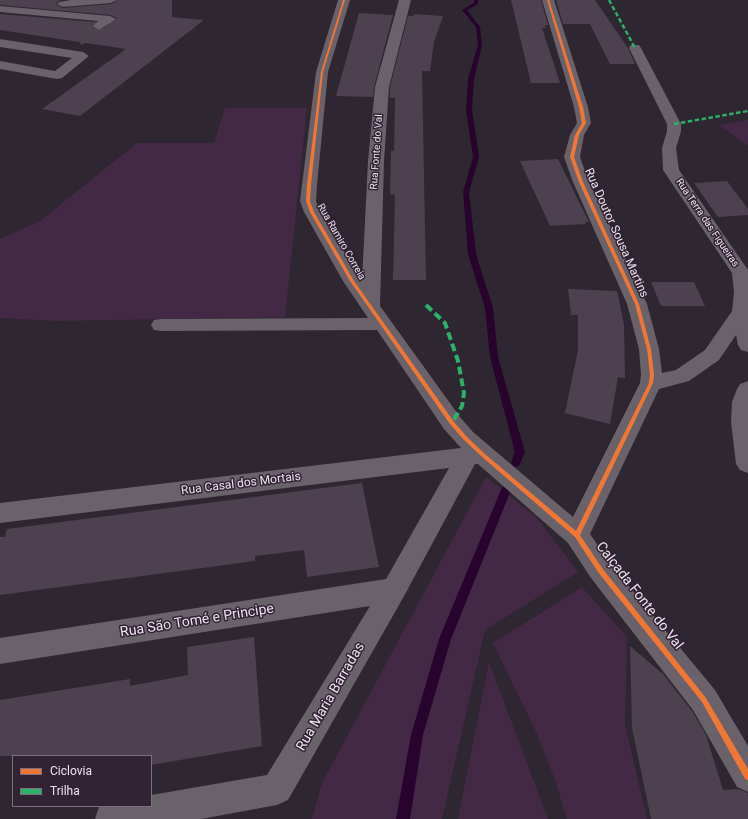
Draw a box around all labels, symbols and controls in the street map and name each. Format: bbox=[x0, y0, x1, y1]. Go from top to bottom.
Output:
street label: Rua Fonte do Val bbox=[368, 114, 386, 190]
street label: Rua Doutor Sousa Martins bbox=[581, 166, 651, 300]
street label: Rua Terra das Figueiras bbox=[673, 176, 741, 270]
street label: Rua Ramiro Correia bbox=[314, 202, 368, 282]
street label: Rua Casal dos Mortais bbox=[180, 470, 302, 498]
street label: Calçada Fonte do Val bbox=[592, 539, 686, 653]
street label: Rua São Tomé e Principe bbox=[119, 601, 275, 641]
street label: Rua Maria Barradas bbox=[293, 640, 369, 754]
legend bbox=[12, 755, 152, 807]
text: Ciclovia bbox=[50, 764, 92, 778]
text: Trilha bbox=[50, 784, 80, 798]

